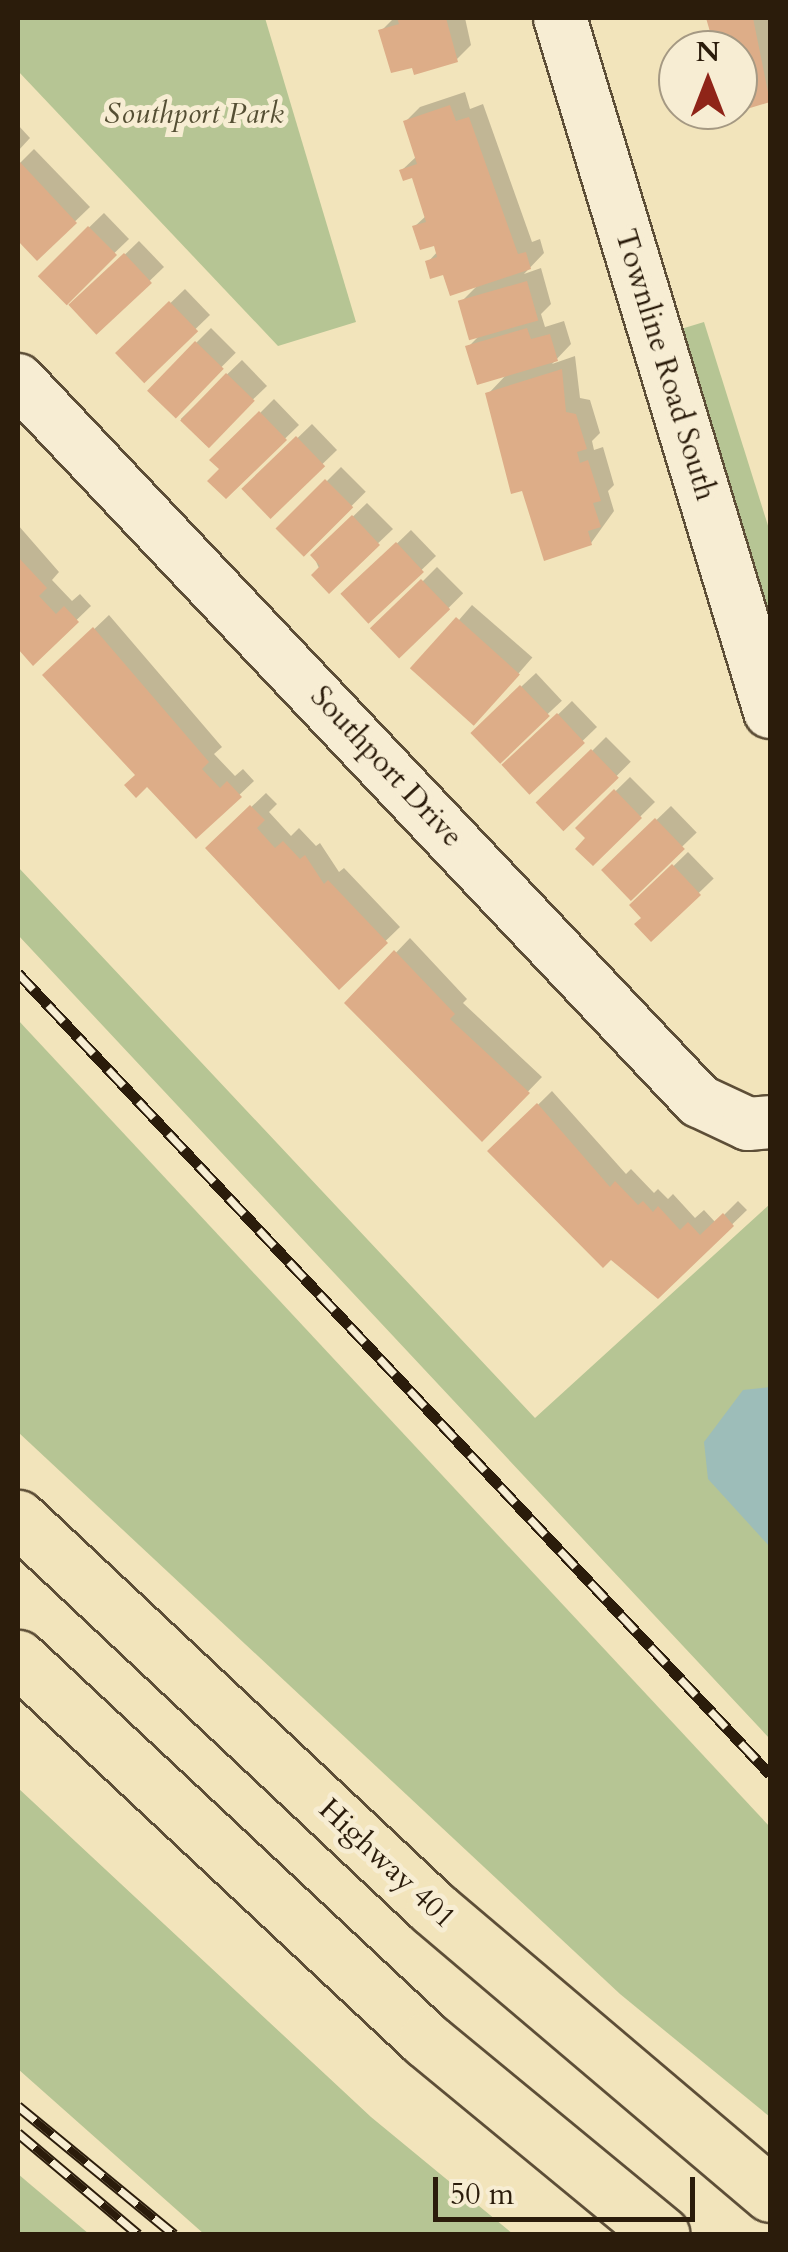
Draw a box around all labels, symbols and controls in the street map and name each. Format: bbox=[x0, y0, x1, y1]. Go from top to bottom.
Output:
north arrow bbox=[658, 30, 758, 130]
text: N bbox=[696, 33, 720, 71]
park label: Southport Park bbox=[104, 96, 284, 132]
street label: Townline Road South bbox=[607, 225, 723, 505]
street label: Southport Drive bbox=[302, 679, 470, 855]
street label: Highway 401 bbox=[311, 1792, 463, 1936]
scale bar bbox=[438, 2157, 700, 2219]
text: 50 m bbox=[450, 2174, 514, 2215]

